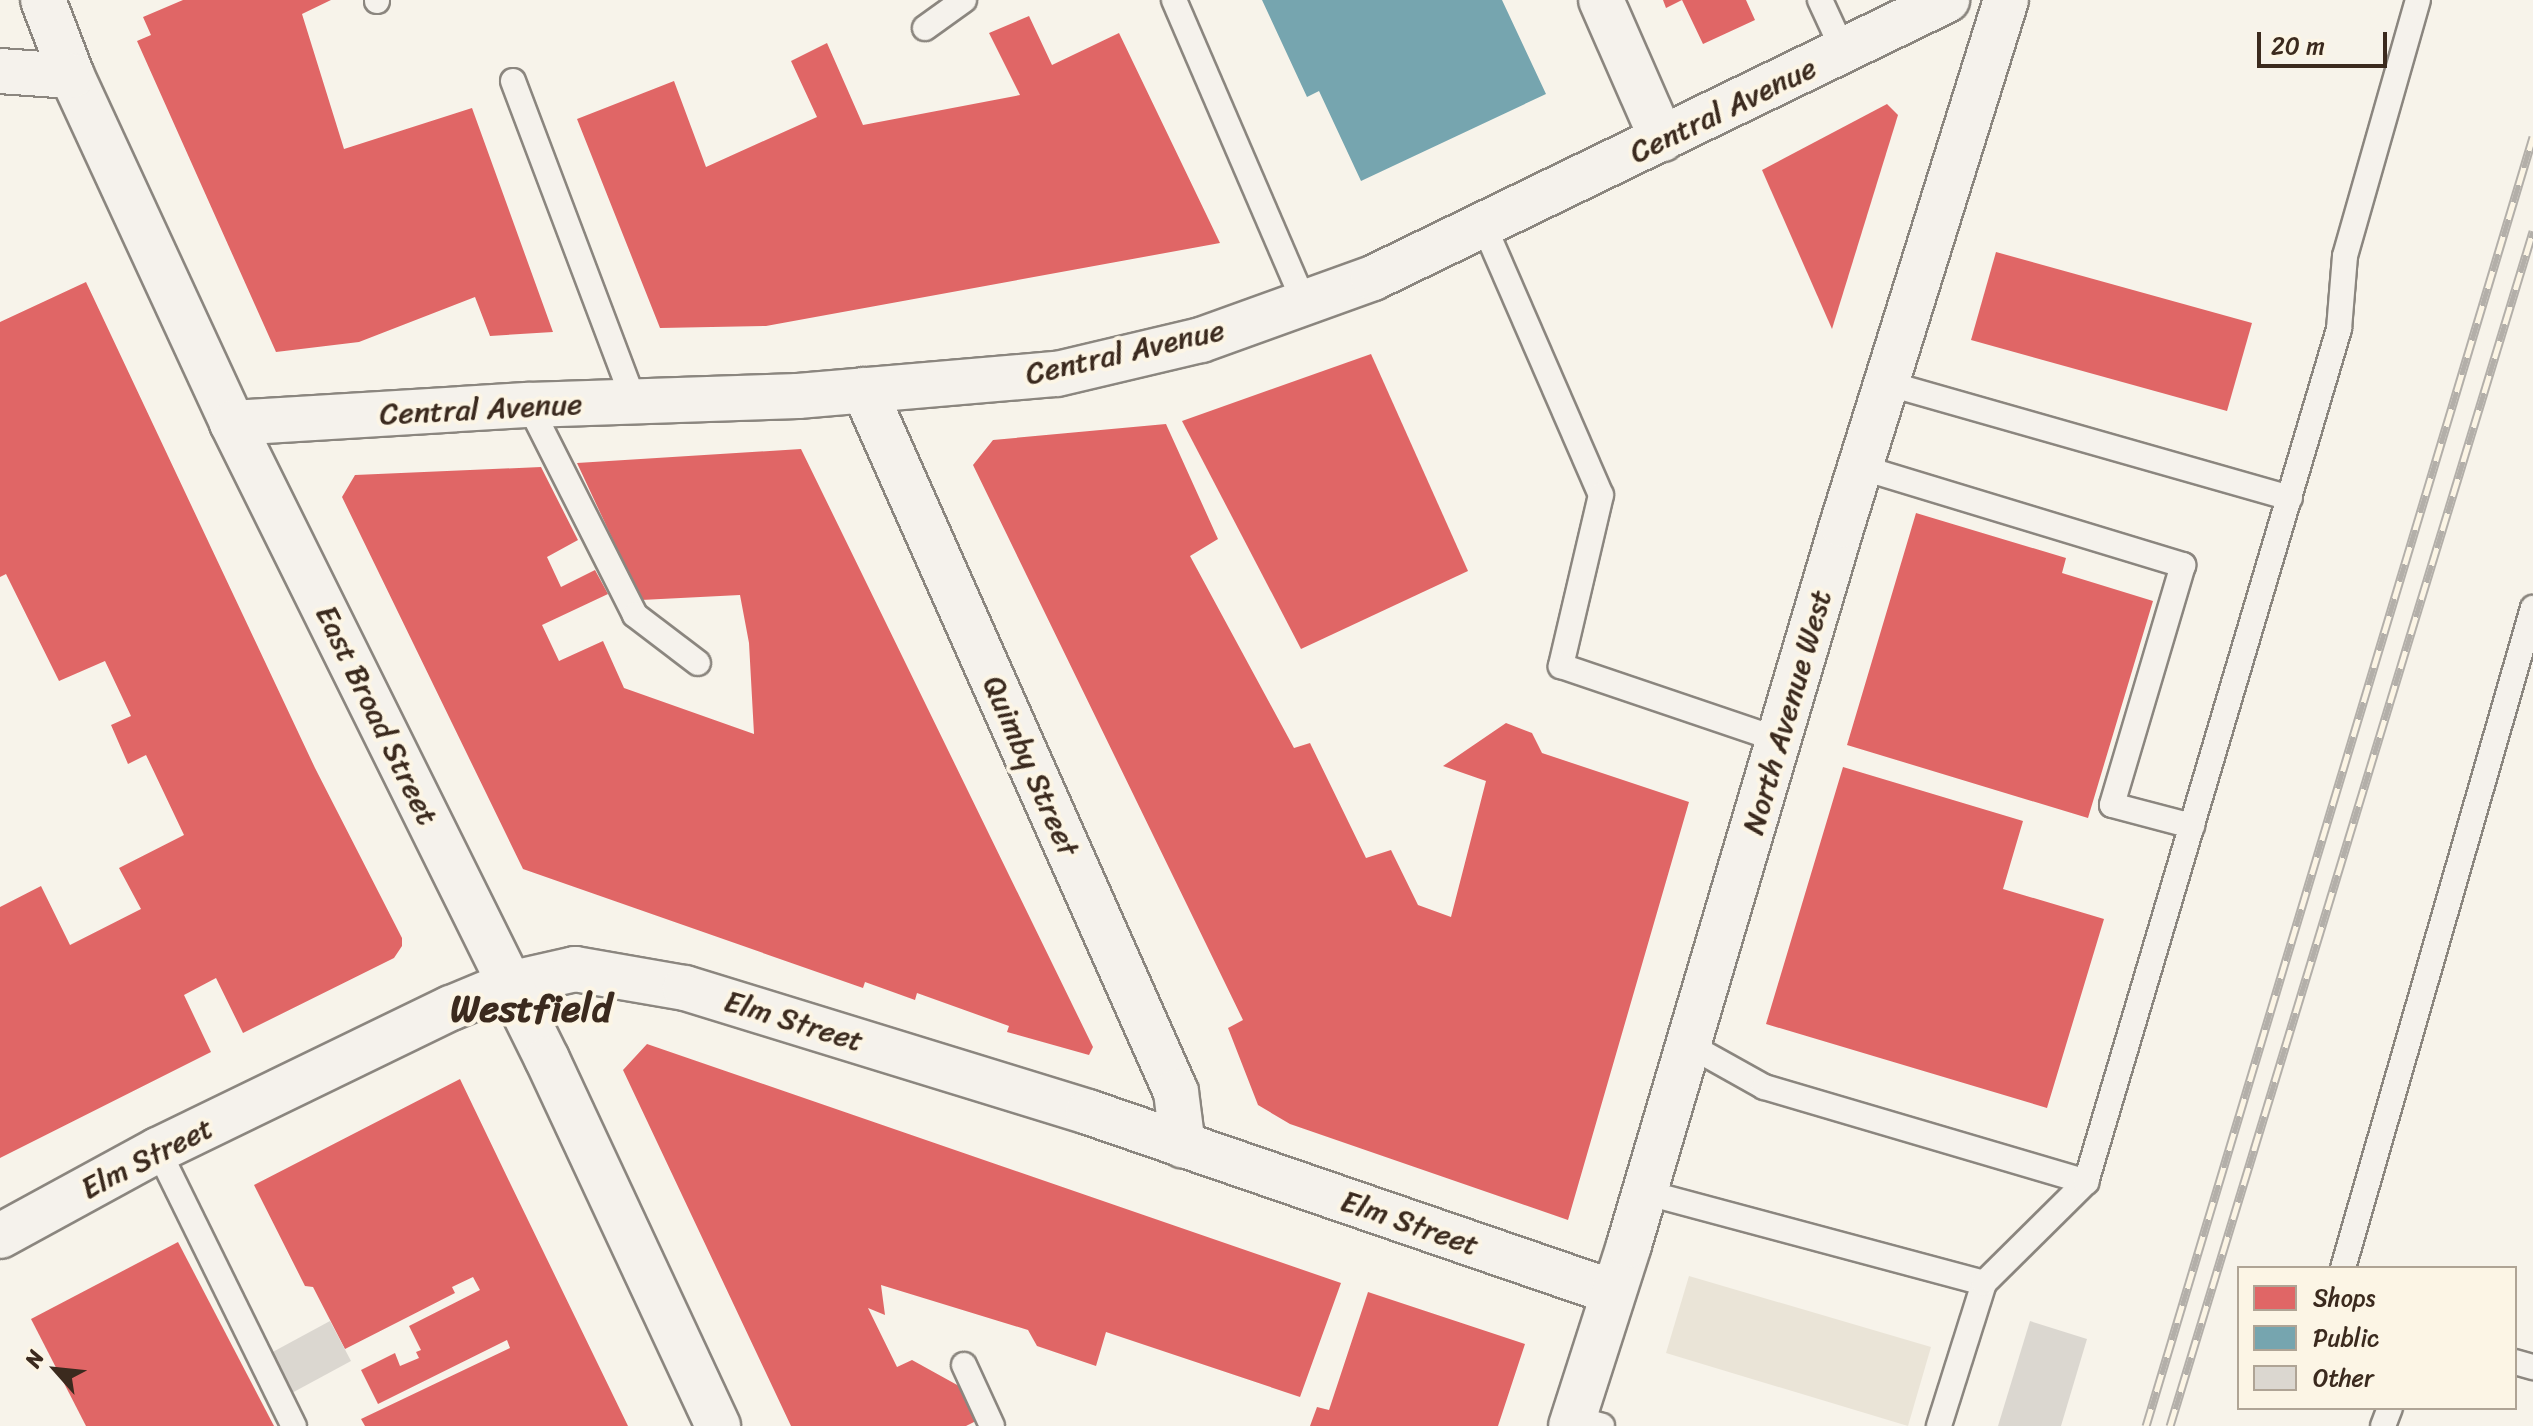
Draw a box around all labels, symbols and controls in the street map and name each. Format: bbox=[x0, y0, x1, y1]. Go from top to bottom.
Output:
scale bar bbox=[2261, 16, 2391, 66]
text: 20 m bbox=[2271, 25, 2325, 67]
street label: Central Avenue bbox=[1624, 49, 1822, 171]
street label: Central Avenue bbox=[1022, 312, 1228, 392]
street label: Central Avenue bbox=[379, 386, 583, 432]
street label: North Avenue West bbox=[1735, 585, 1839, 839]
street label: East Broad Street bbox=[308, 600, 446, 830]
street label: Quimby Street bbox=[975, 670, 1087, 862]
street label: Elm Street bbox=[720, 983, 868, 1059]
district label: Westfield bbox=[450, 986, 612, 1032]
street label: Elm Street bbox=[75, 1109, 219, 1207]
street label: Elm Street bbox=[1336, 1183, 1484, 1263]
legend bbox=[2237, 1266, 2517, 1410]
text: Shops bbox=[2313, 1277, 2375, 1319]
text: Public bbox=[2313, 1317, 2379, 1359]
north arrow bbox=[16, 1330, 96, 1410]
text: N bbox=[13, 1343, 55, 1375]
text: Other bbox=[2313, 1357, 2374, 1399]

